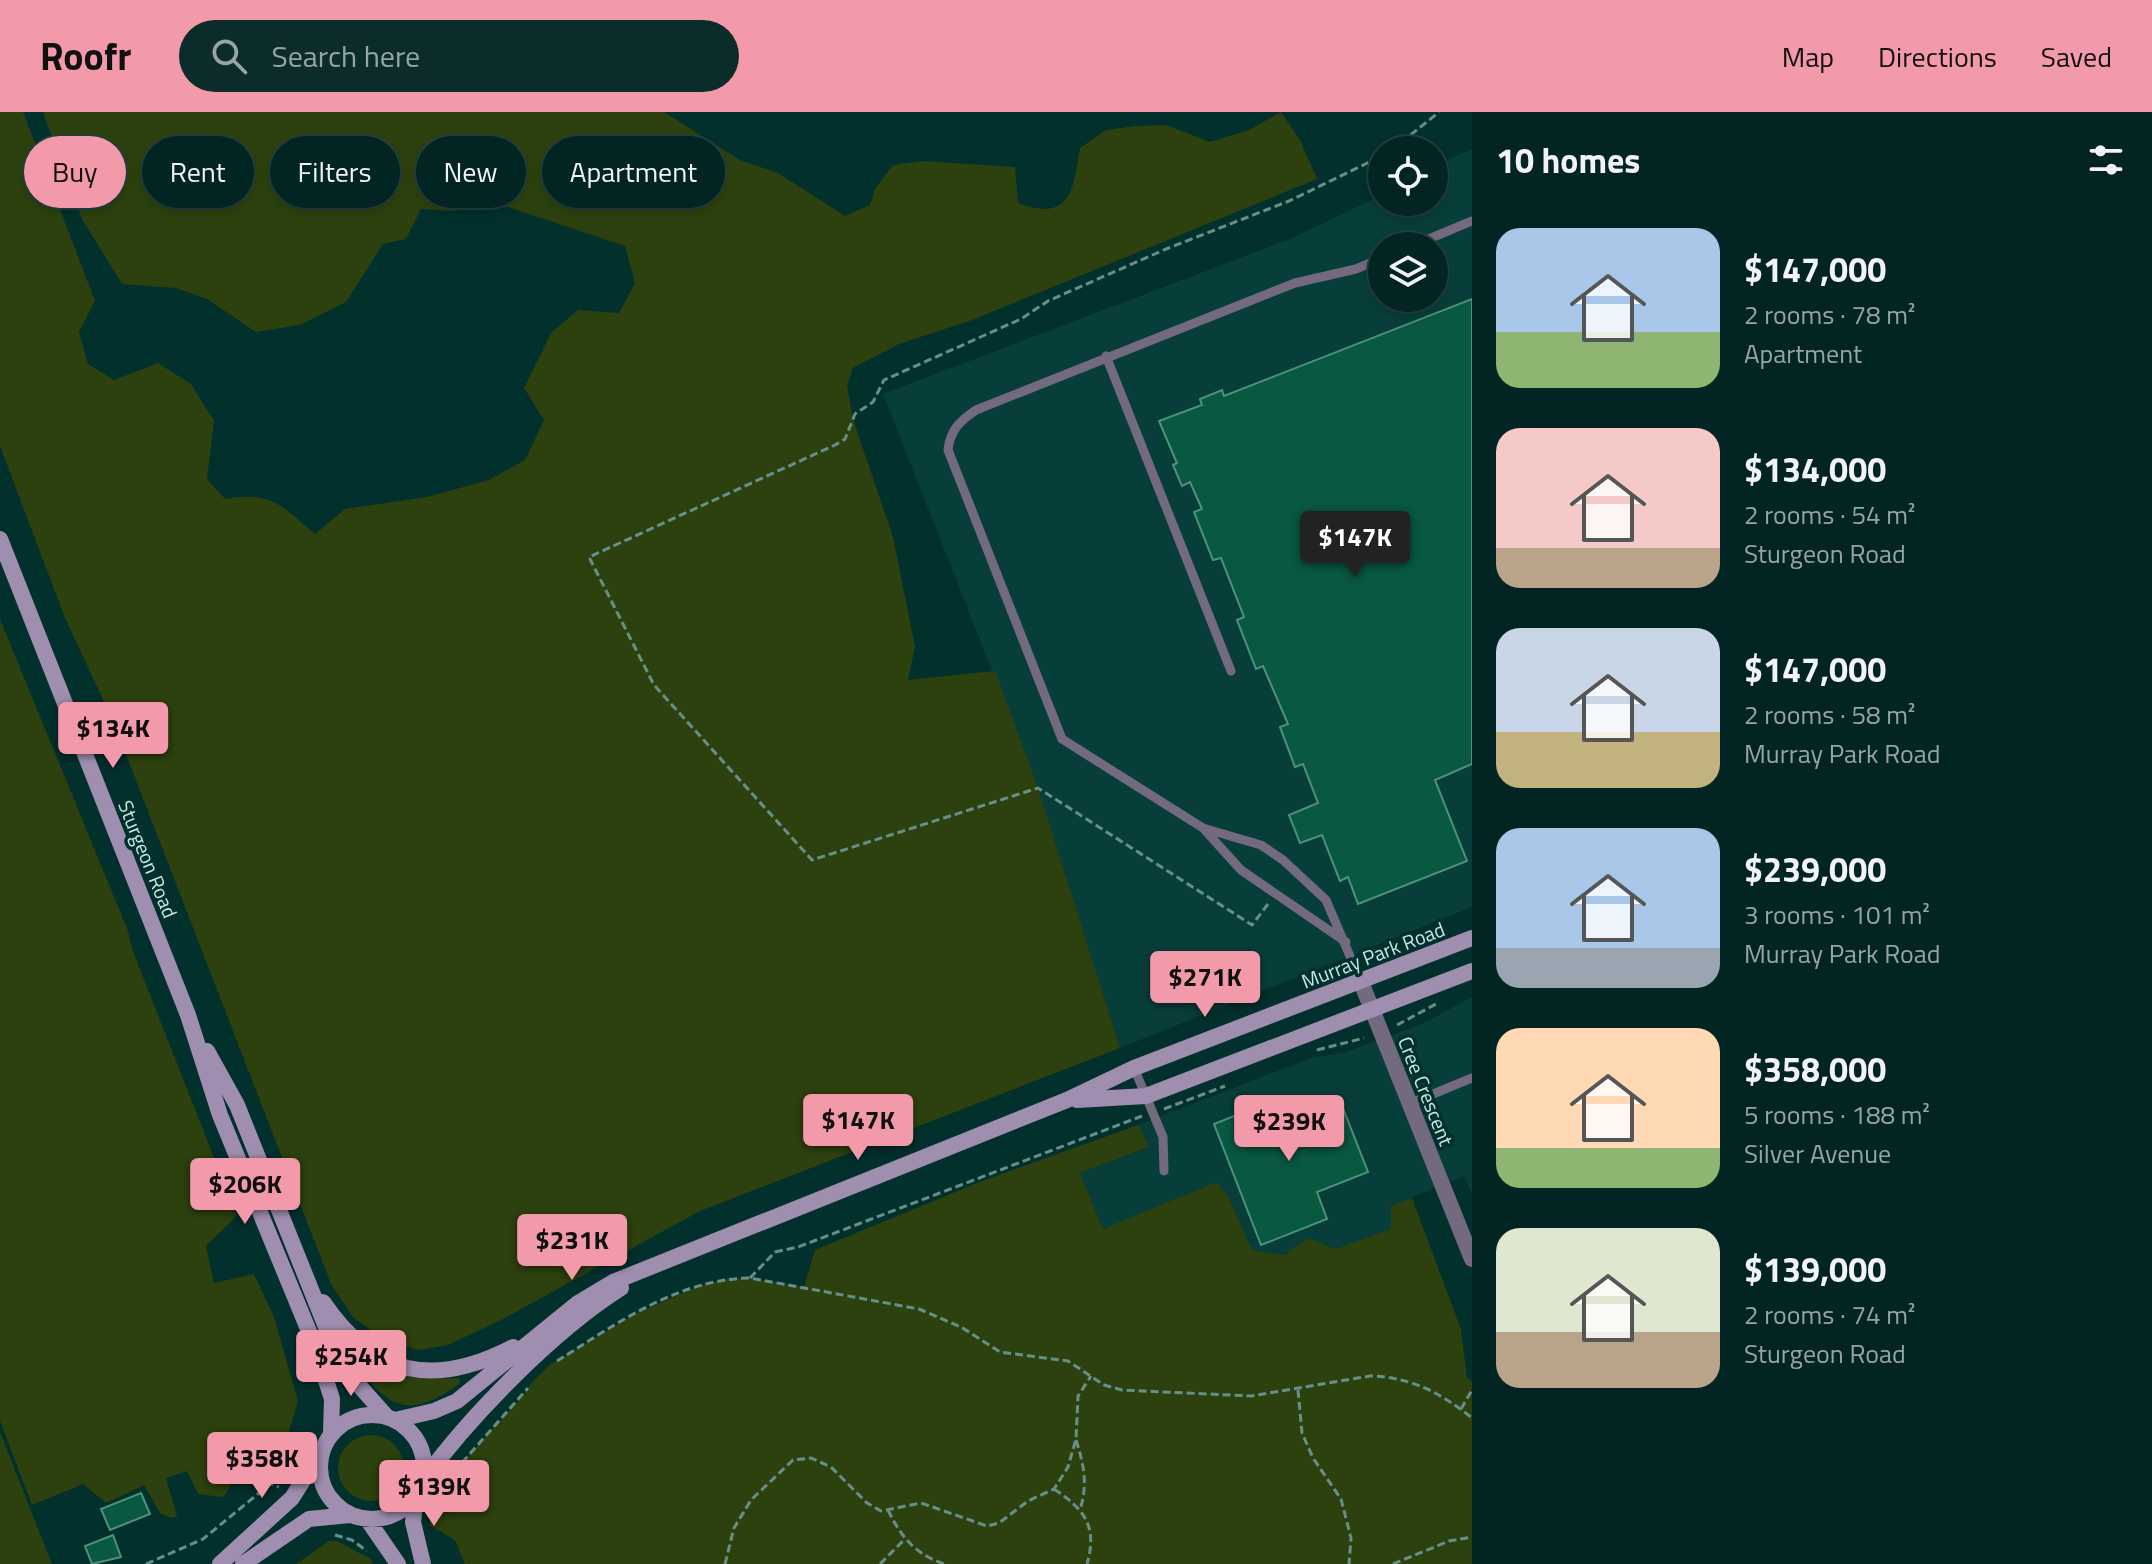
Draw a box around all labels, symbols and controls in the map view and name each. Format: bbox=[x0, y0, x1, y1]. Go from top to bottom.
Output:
search box bbox=[179, 20, 739, 92]
text: Roofr bbox=[40, 27, 131, 85]
text: Search here bbox=[271, 33, 420, 79]
icon: search bbox=[207, 34, 251, 78]
text: Map bbox=[1782, 35, 1834, 78]
text: Directions bbox=[1878, 35, 1997, 78]
text: Saved bbox=[2041, 35, 2112, 78]
text: 10 homes bbox=[1496, 134, 1640, 186]
chip: Buy bbox=[24, 136, 126, 208]
chip: Rent bbox=[142, 136, 254, 208]
chip: Filters bbox=[270, 136, 400, 208]
chip: New bbox=[416, 136, 526, 208]
chip: Apartment bbox=[542, 136, 725, 208]
map controls bbox=[1368, 136, 1448, 312]
button: locate bbox=[1368, 136, 1448, 216]
icon: filters bbox=[2084, 138, 2128, 182]
button: layers bbox=[1368, 232, 1448, 312]
text: $147,000 bbox=[1744, 243, 1886, 295]
icon: home bbox=[1560, 260, 1656, 356]
text: 2 rooms · 78 m² bbox=[1744, 295, 1915, 334]
text: Apartment bbox=[1744, 334, 1862, 373]
text: $134,000 bbox=[1744, 443, 1886, 495]
icon: home bbox=[1560, 460, 1656, 556]
text: 2 rooms · 54 m² bbox=[1744, 495, 1915, 534]
pin: $147K bbox=[1299, 511, 1411, 579]
text: $147K bbox=[1318, 517, 1392, 556]
text: Sturgeon Road bbox=[1744, 534, 1906, 573]
text: $147,000 bbox=[1744, 643, 1886, 695]
icon: home bbox=[1560, 660, 1656, 756]
text: 2 rooms · 58 m² bbox=[1744, 695, 1915, 734]
pin: $134K bbox=[57, 702, 169, 770]
text: $134K bbox=[76, 708, 150, 747]
text: Murray Park Road bbox=[1744, 734, 1941, 773]
street label: Sturgeon Road bbox=[110, 795, 186, 923]
text: $239,000 bbox=[1744, 843, 1886, 895]
icon: home bbox=[1560, 860, 1656, 956]
text: 3 rooms · 101 m² bbox=[1744, 895, 1930, 934]
street label: Murray Park Road bbox=[1297, 913, 1449, 997]
text: Murray Park Road bbox=[1744, 934, 1941, 973]
pin: $271K bbox=[1149, 951, 1261, 1019]
text: $271K bbox=[1168, 957, 1242, 996]
street label: Cree Crescent bbox=[1390, 1032, 1462, 1150]
text: $358,000 bbox=[1744, 1043, 1886, 1095]
icon: home bbox=[1560, 1060, 1656, 1156]
pin: $147K bbox=[802, 1094, 914, 1162]
pin: $239K bbox=[1233, 1095, 1345, 1163]
text: 5 rooms · 188 m² bbox=[1744, 1095, 1930, 1134]
text: $147K bbox=[821, 1100, 895, 1139]
text: $239K bbox=[1252, 1101, 1326, 1140]
text: Silver Avenue bbox=[1744, 1134, 1891, 1173]
pin: $206K bbox=[189, 1158, 301, 1226]
text: $206K bbox=[208, 1164, 282, 1203]
pin: $231K bbox=[516, 1214, 628, 1282]
text: $231K bbox=[535, 1220, 609, 1259]
text: $139,000 bbox=[1744, 1243, 1886, 1295]
icon: home bbox=[1560, 1260, 1656, 1356]
text: 2 rooms · 74 m² bbox=[1744, 1295, 1915, 1334]
pin: $254K bbox=[295, 1330, 407, 1398]
text: Sturgeon Road bbox=[1744, 1334, 1906, 1373]
text: $254K bbox=[314, 1336, 388, 1375]
pin: $358K bbox=[206, 1432, 318, 1500]
text: $358K bbox=[225, 1438, 299, 1477]
pin: $139K bbox=[378, 1460, 490, 1528]
text: $139K bbox=[397, 1466, 471, 1505]

